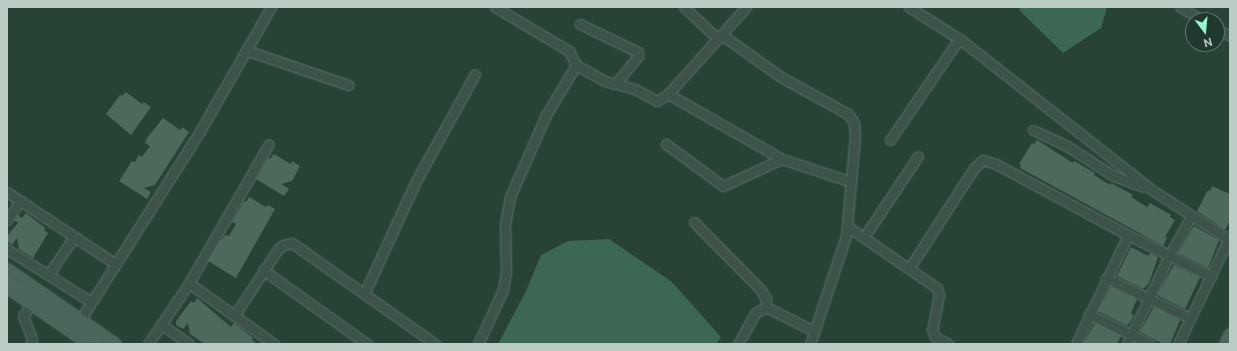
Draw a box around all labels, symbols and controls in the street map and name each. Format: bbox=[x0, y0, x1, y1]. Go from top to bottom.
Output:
north arrow bbox=[1185, 12, 1225, 52]
text: N bbox=[1202, 36, 1214, 50]

